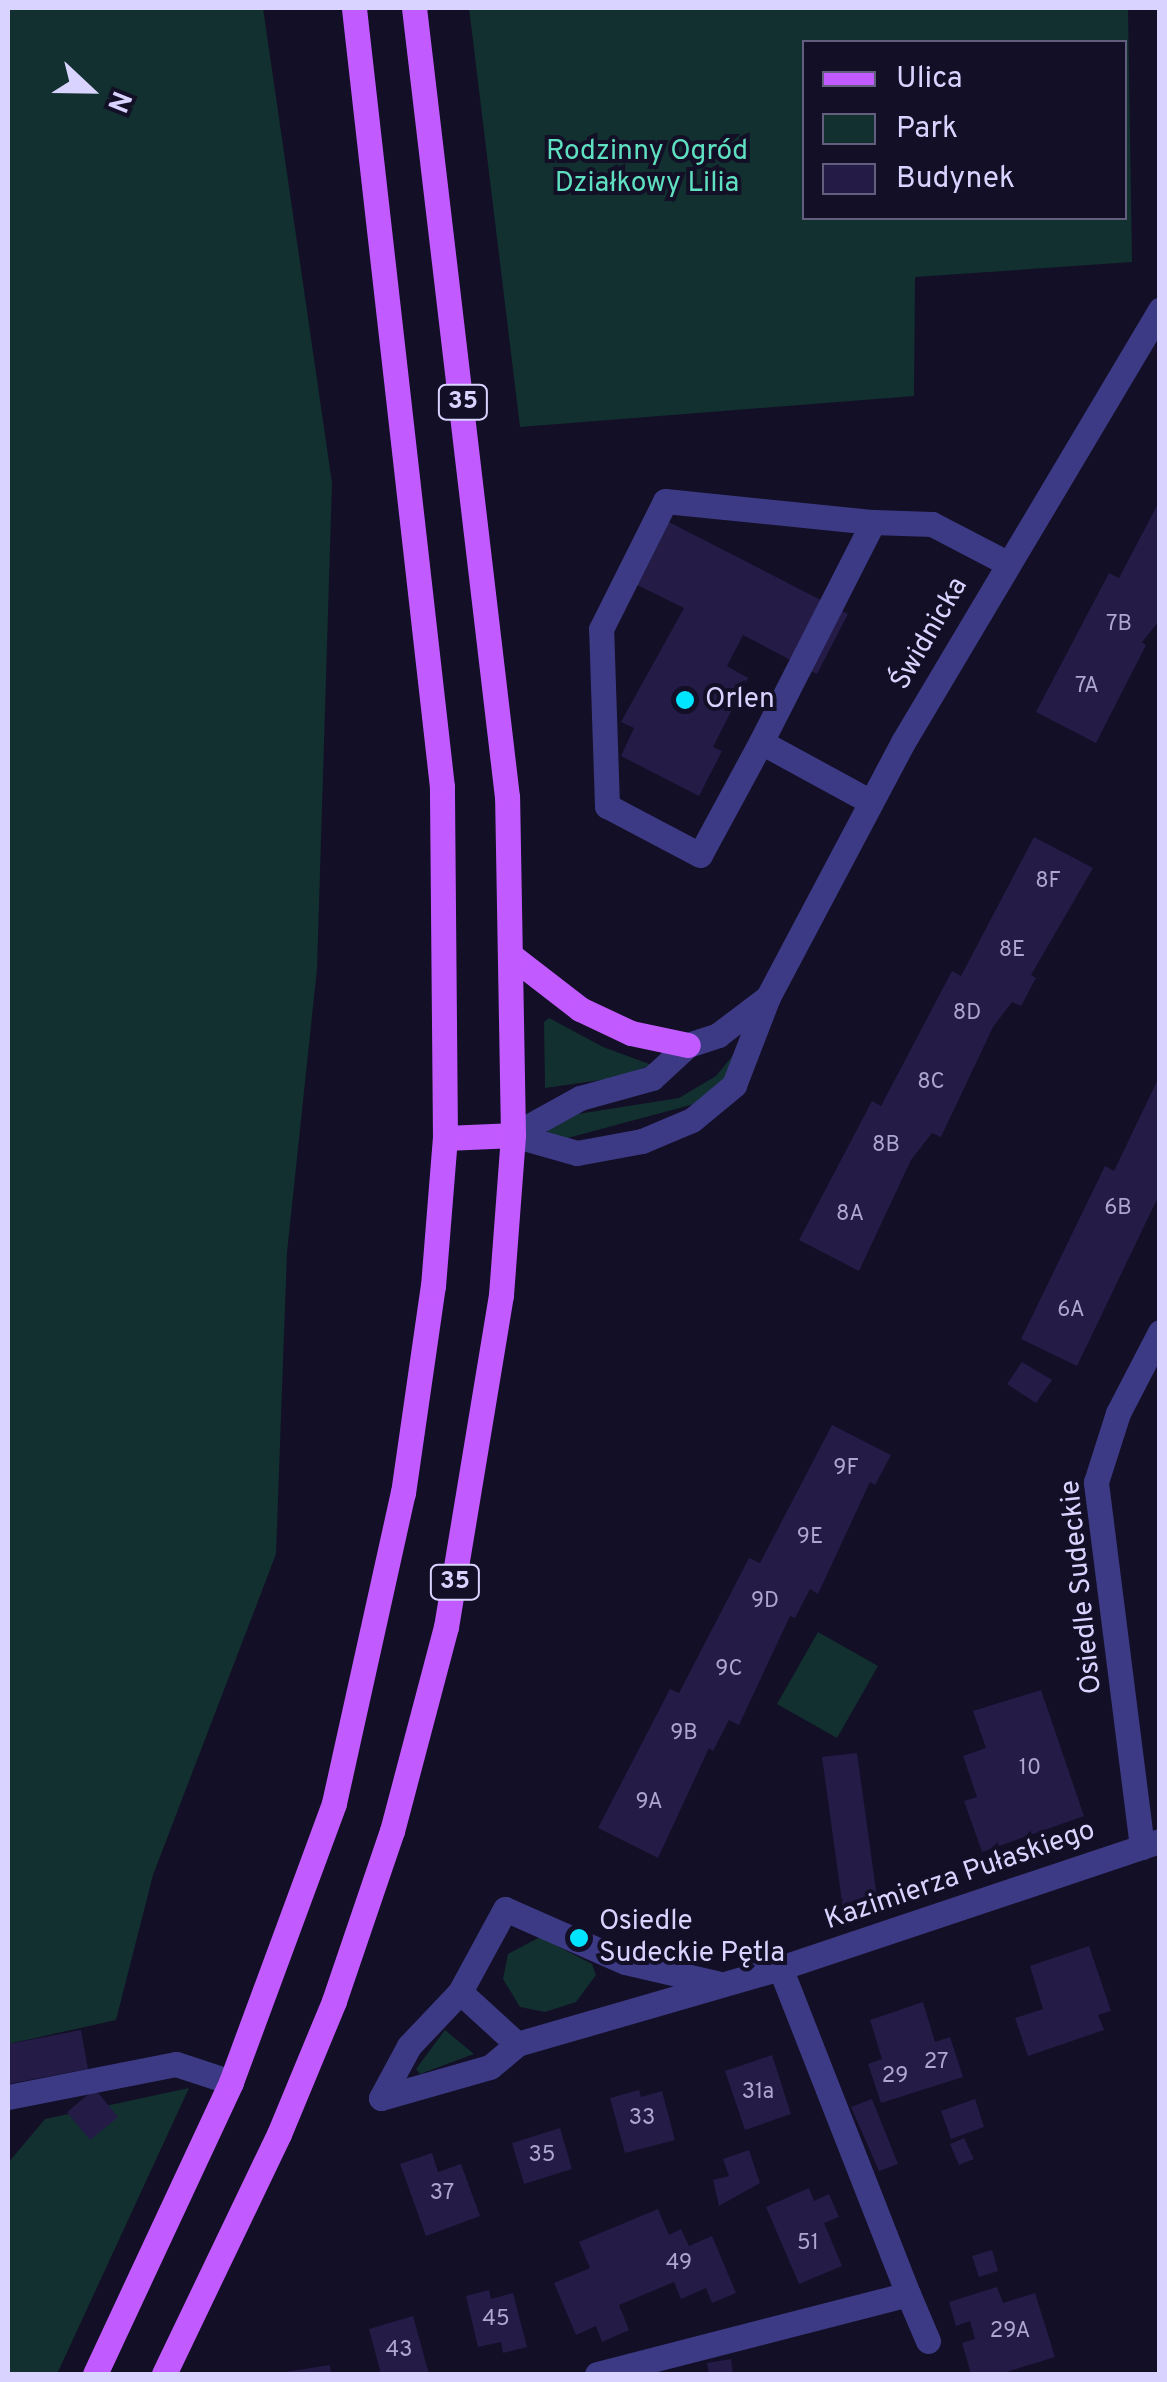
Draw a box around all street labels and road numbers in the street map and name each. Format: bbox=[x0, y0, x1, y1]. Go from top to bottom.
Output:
road number: 35 bbox=[436, 382, 490, 422]
street label: Świdnicka bbox=[884, 572, 976, 696]
street label: Osiedle Sudeckie bbox=[1054, 1478, 1110, 1696]
road number: 35 bbox=[428, 1562, 482, 1602]
street label: Kazimierza Pułaskiego bbox=[821, 1814, 1099, 1938]

